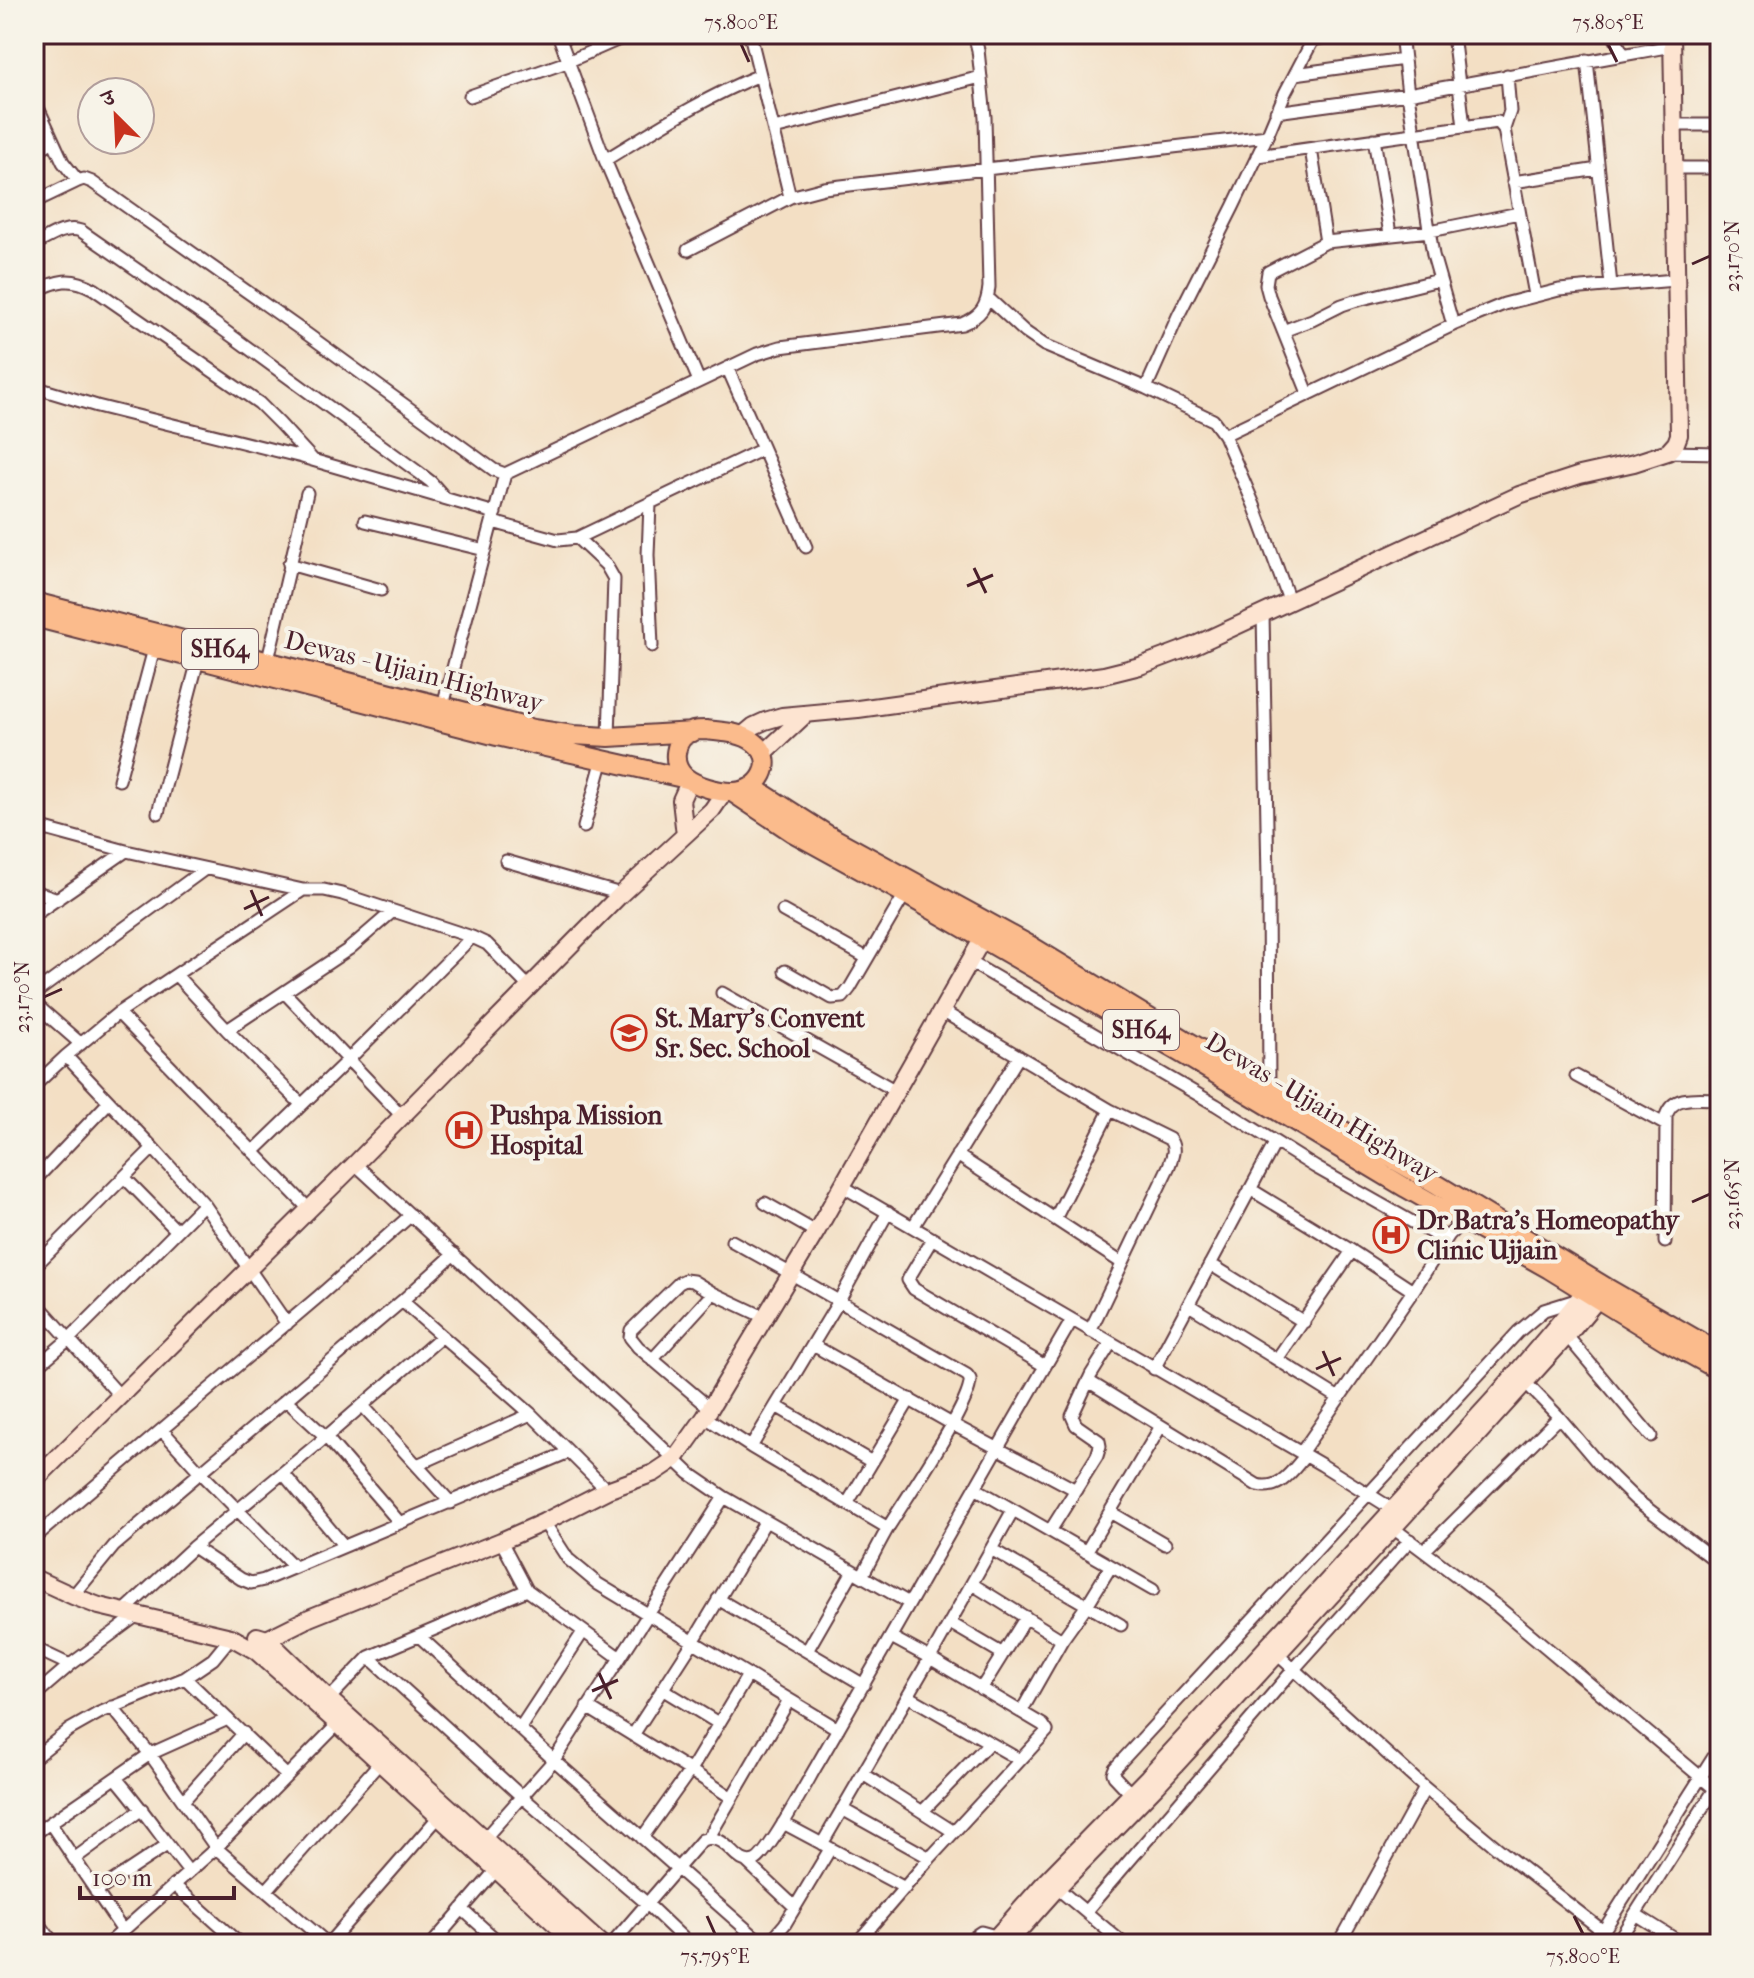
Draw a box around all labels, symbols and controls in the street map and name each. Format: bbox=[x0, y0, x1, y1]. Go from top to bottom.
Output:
text: 75.800°E bbox=[704, 11, 778, 34]
text: 75.805°E bbox=[1572, 11, 1644, 34]
north arrow bbox=[76, 76, 156, 156]
text: उ bbox=[96, 84, 120, 114]
text: 23.170°N bbox=[1721, 220, 1744, 292]
street label: Dewas - Ujjain Highway bbox=[281, 624, 548, 719]
road number: SH64 bbox=[182, 629, 258, 669]
text: 23.170°N bbox=[11, 961, 34, 1033]
place label: St. Mary's Convent Sr. Sec. School bbox=[655, 1003, 866, 1064]
road number: SH64 bbox=[1103, 1010, 1179, 1050]
school or university icon: St. Mary's Convent Sr. Sec. School bbox=[610, 1014, 648, 1052]
street label: Dewas - Ujjain Highway bbox=[1200, 1026, 1445, 1190]
place label: Pushpa Mission Hospital bbox=[490, 1100, 663, 1161]
hospital icon: Pushpa Mission Hospital bbox=[445, 1111, 483, 1149]
text: 23.165°N bbox=[1721, 1158, 1744, 1230]
place label: Dr Batra's Homeopathy Clinic Ujjain bbox=[1417, 1205, 1681, 1266]
hospital icon: Dr Batra's Homeopathy Clinic Ujjain bbox=[1372, 1216, 1410, 1254]
scale bar bbox=[80, 1850, 234, 1900]
text: 100 m bbox=[92, 1864, 152, 1892]
text: 75.795°E bbox=[680, 1945, 750, 1968]
text: 75.800°E bbox=[1546, 1945, 1620, 1968]

